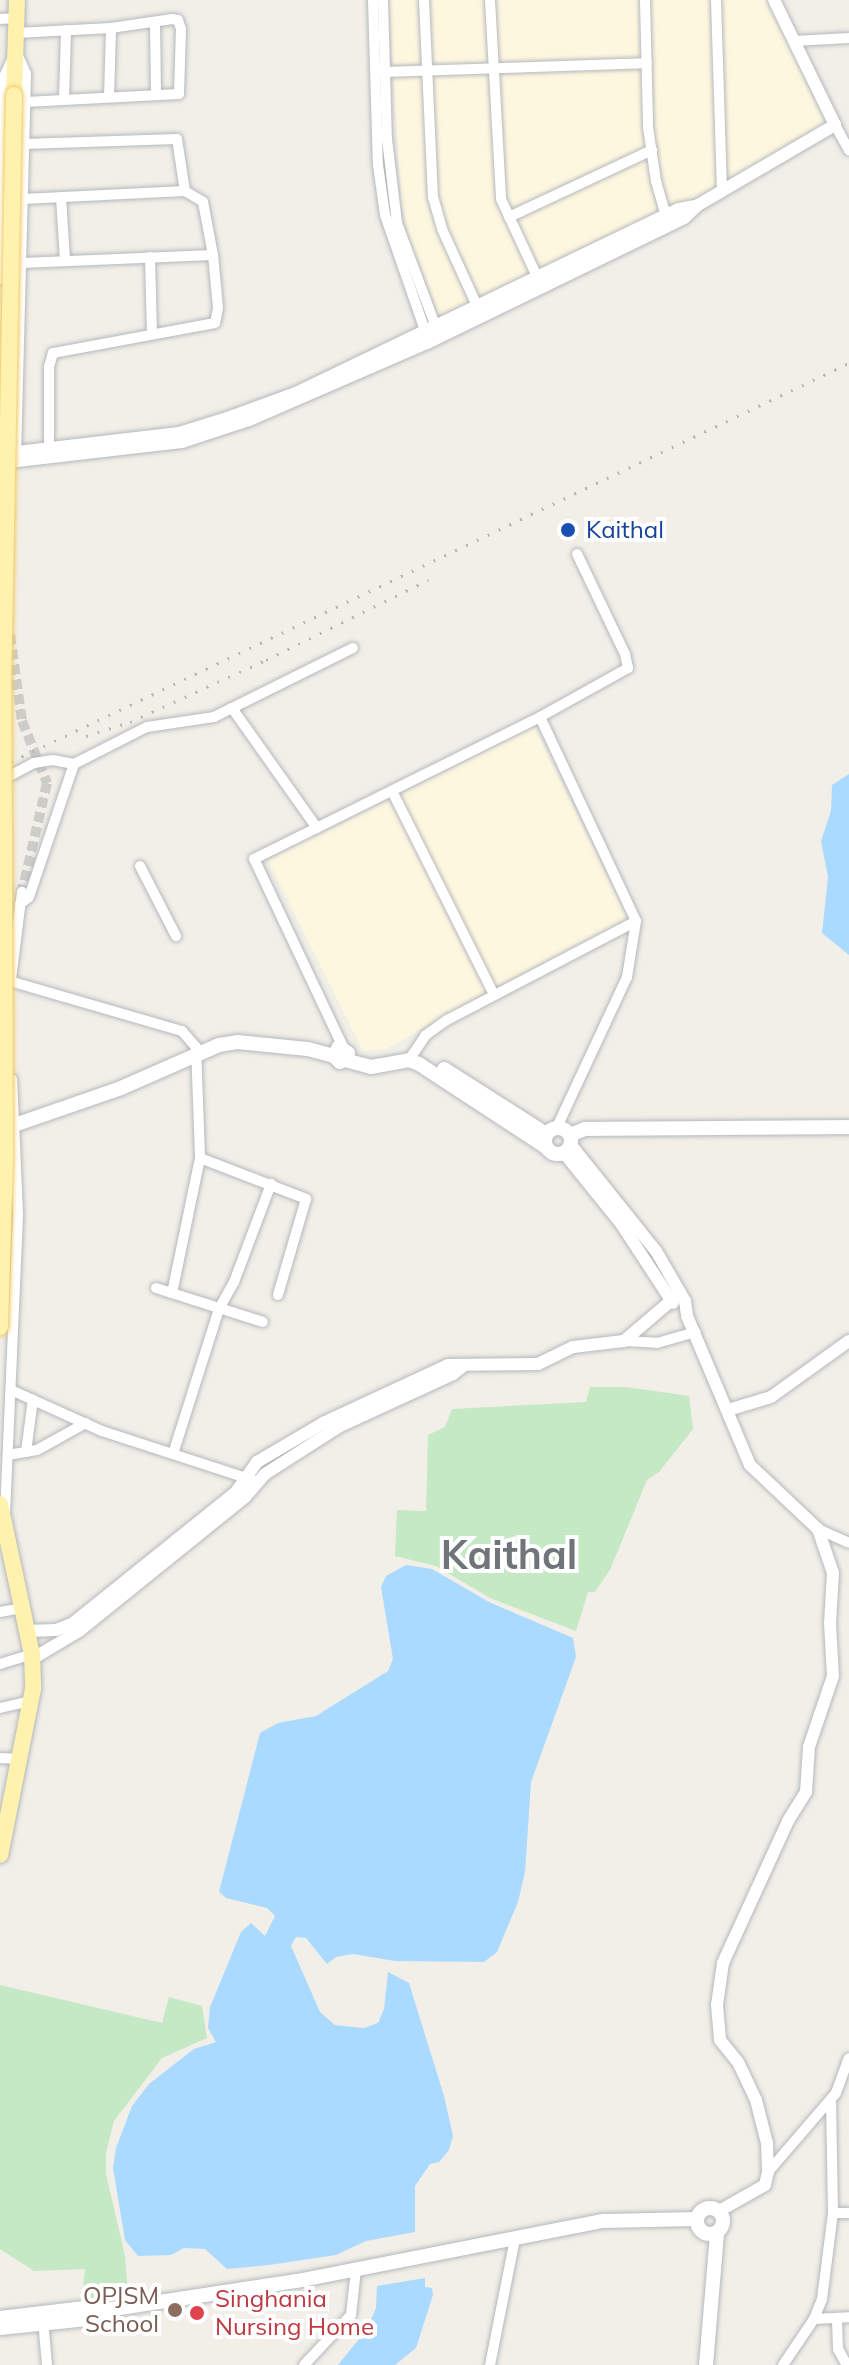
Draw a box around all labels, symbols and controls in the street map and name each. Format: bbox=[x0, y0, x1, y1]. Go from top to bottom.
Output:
place label: Kaithal bbox=[586, 516, 664, 544]
marker: Kaithal bbox=[557, 519, 579, 541]
district label: Kaithal bbox=[441, 1530, 577, 1578]
place label: OPJSM School bbox=[83, 2282, 159, 2338]
place label: Singhania Nursing Home bbox=[215, 2285, 374, 2341]
marker: OPJSM School bbox=[166, 2301, 184, 2319]
marker: Singhania Nursing Home bbox=[186, 2302, 208, 2324]

